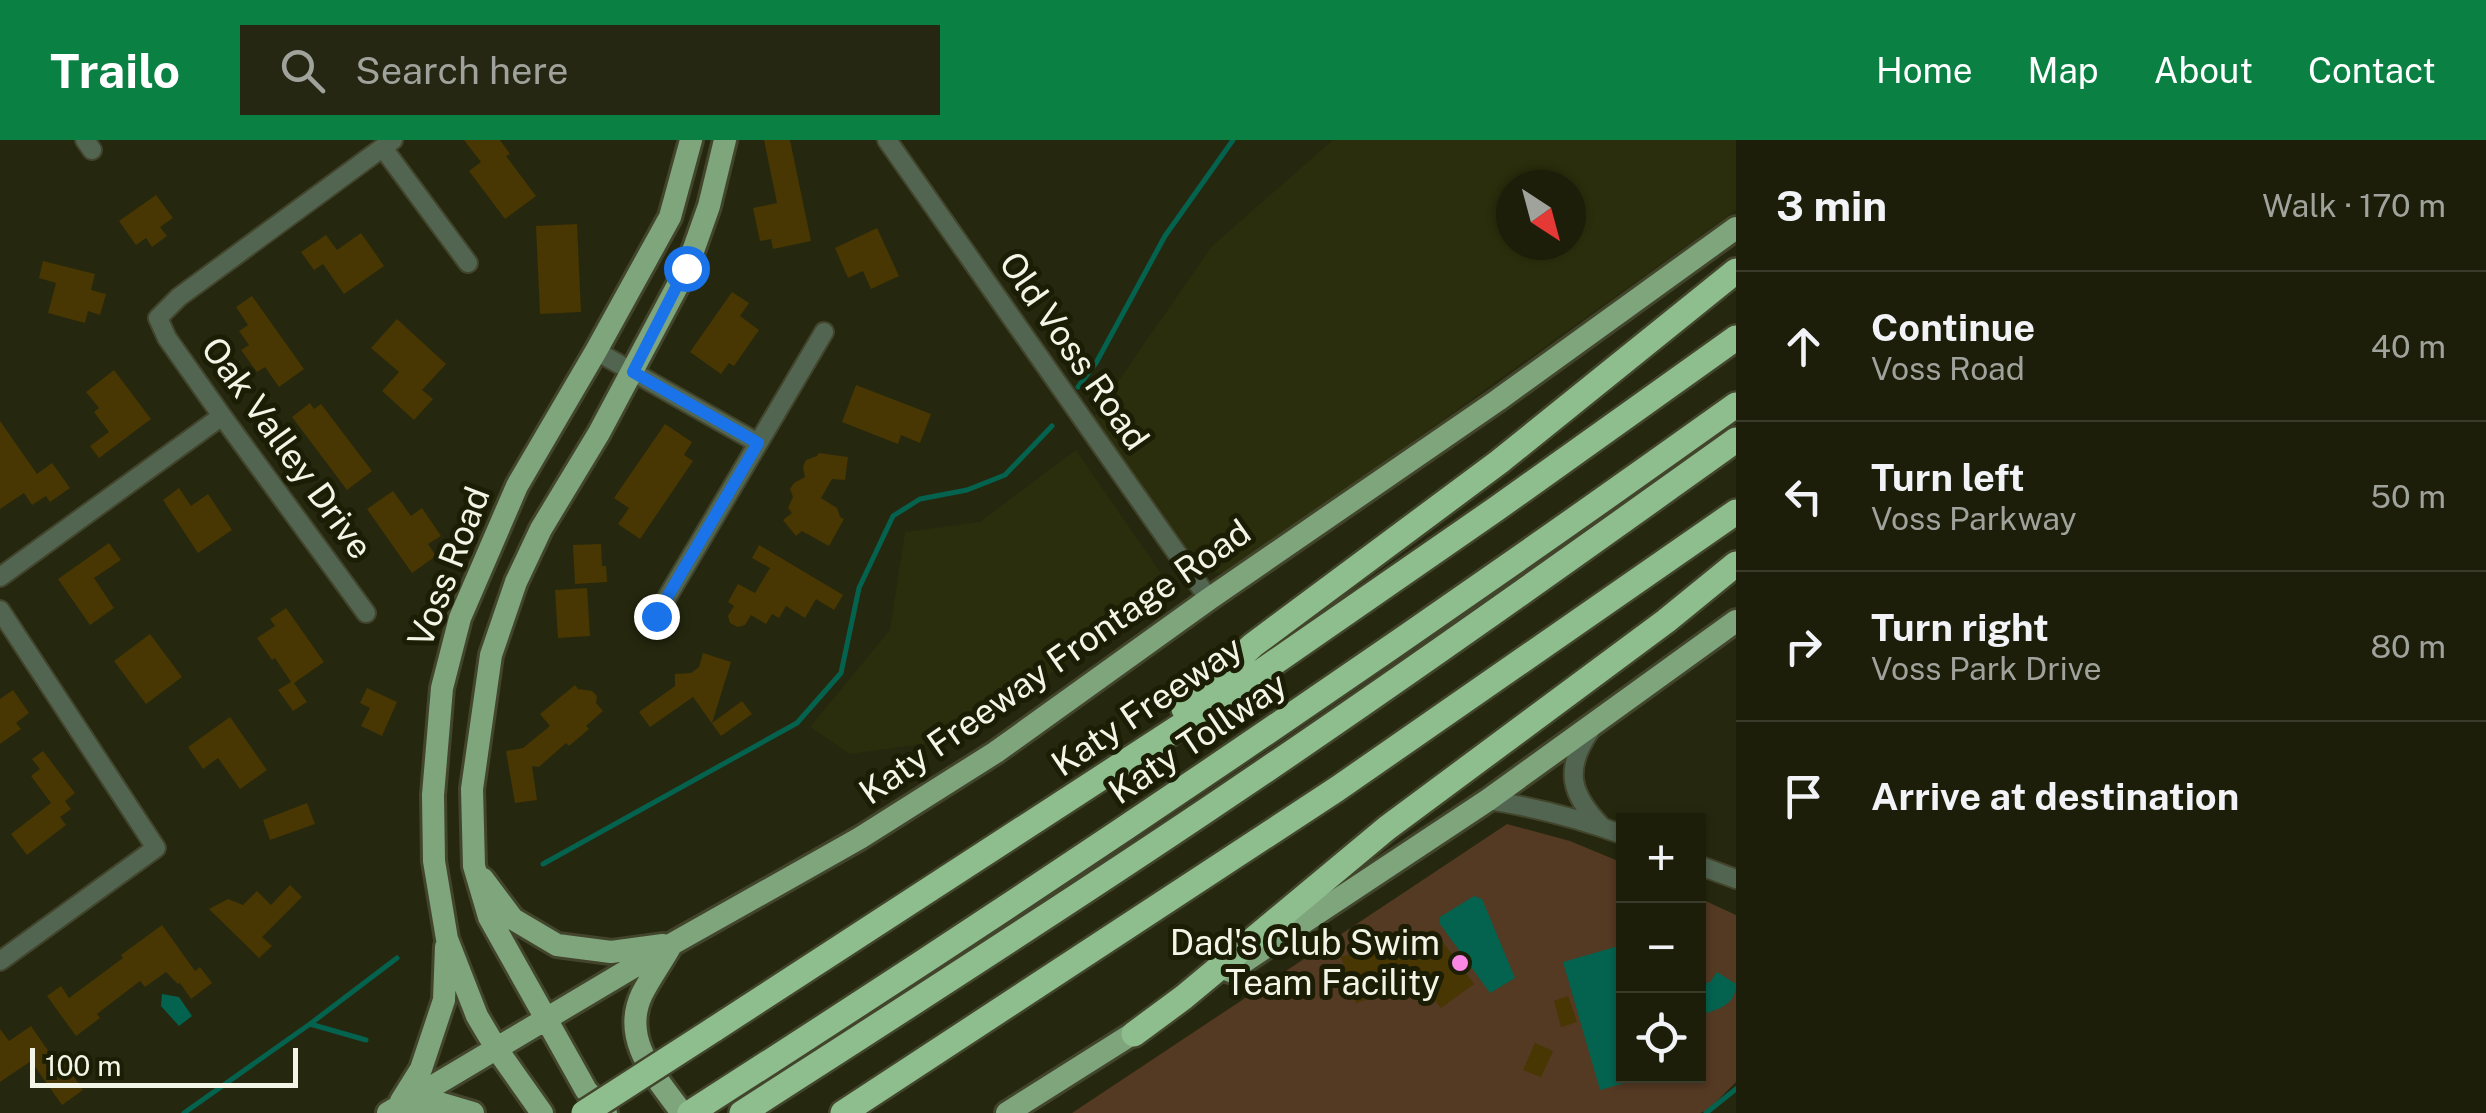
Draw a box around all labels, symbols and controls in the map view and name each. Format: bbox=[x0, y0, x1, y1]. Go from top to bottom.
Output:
search box bbox=[240, 25, 940, 115]
text: Trailo bbox=[50, 42, 180, 99]
icon: search bbox=[275, 43, 330, 98]
text: Search here bbox=[355, 48, 569, 93]
text: Home bbox=[1876, 50, 1973, 91]
text: Map bbox=[2028, 50, 2099, 91]
text: About bbox=[2154, 50, 2253, 91]
text: Contact bbox=[2308, 50, 2436, 91]
north arrow bbox=[1496, 170, 1586, 260]
text: 3 min bbox=[1776, 181, 1887, 230]
text: Walk · 170 m bbox=[2262, 187, 2446, 224]
street label: Old Voss Road bbox=[991, 244, 1158, 457]
route start bbox=[664, 246, 710, 292]
text: Continue bbox=[1871, 305, 2035, 350]
icon: ahead bbox=[1776, 319, 1831, 374]
text: 40 m bbox=[2371, 328, 2446, 365]
street label: Oak Valley Drive bbox=[193, 329, 381, 566]
text: Voss Road bbox=[1871, 350, 2025, 387]
text: Turn left bbox=[1871, 455, 2025, 500]
icon: left bbox=[1776, 469, 1831, 524]
text: 50 m bbox=[2370, 478, 2446, 515]
street label: Voss Road bbox=[399, 481, 498, 653]
text: Voss Parkway bbox=[1871, 500, 2077, 537]
street label: Katy Freeway Frontage Road bbox=[851, 511, 1259, 813]
route end bbox=[634, 594, 680, 640]
text: Turn right bbox=[1871, 605, 2049, 650]
icon: right bbox=[1776, 619, 1831, 674]
street label: Katy Freeway bbox=[1044, 627, 1250, 785]
text: 80 m bbox=[2370, 628, 2446, 665]
text: Voss Park Drive bbox=[1871, 650, 2102, 687]
street label: Katy Tollway bbox=[1101, 663, 1294, 812]
icon: arrive bbox=[1776, 769, 1831, 824]
text: Arrive at destination bbox=[1871, 774, 2239, 819]
map controls bbox=[1616, 813, 1706, 1083]
button: + bbox=[1616, 813, 1706, 903]
button: − bbox=[1616, 903, 1706, 993]
place label: Dad's Club Swim Team Facility bbox=[1170, 922, 1440, 1003]
marker: Dad's Club Swim Team Facility bbox=[1449, 952, 1471, 974]
button: locate bbox=[1616, 993, 1706, 1083]
scale bar bbox=[30, 1043, 298, 1088]
text: 100 m bbox=[45, 1049, 122, 1082]

